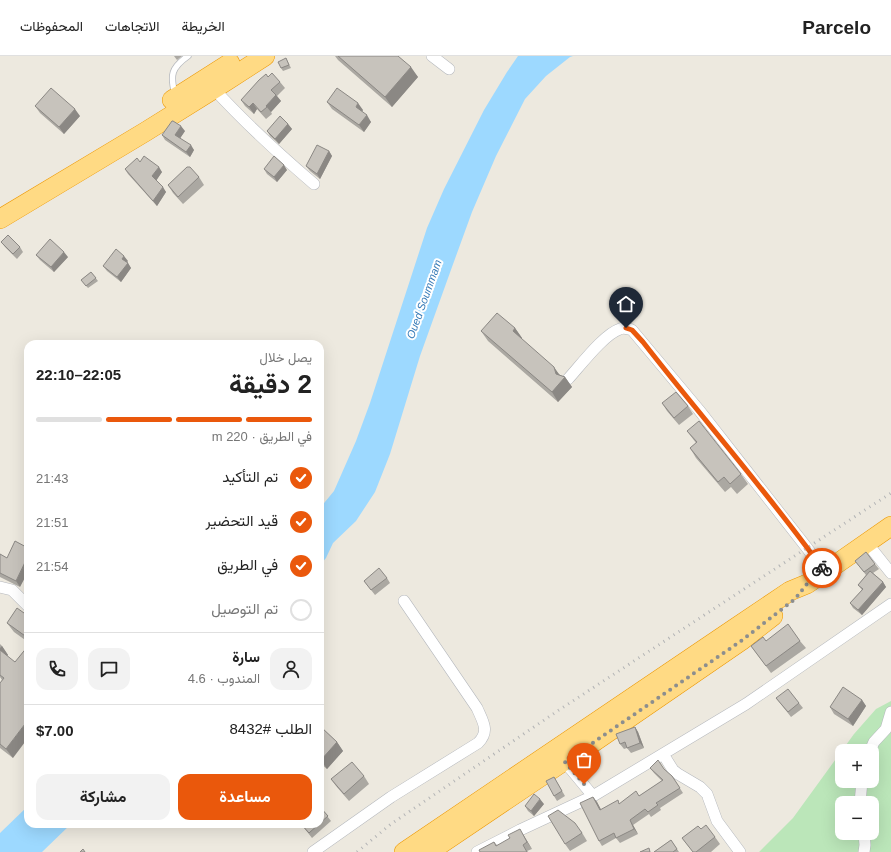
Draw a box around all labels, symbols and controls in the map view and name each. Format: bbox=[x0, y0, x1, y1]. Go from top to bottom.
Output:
text: Parcelo bbox=[802, 17, 871, 38]
text: المحفوظات bbox=[20, 18, 83, 34]
text: الاتجاهات bbox=[105, 18, 159, 34]
text: الخريطة bbox=[181, 18, 225, 34]
water label: Oued Soummam bbox=[404, 258, 444, 340]
pin bbox=[609, 287, 643, 328]
icon: home bbox=[615, 293, 637, 315]
text: يصل خلال bbox=[260, 350, 312, 365]
text: 22:05–22:10 bbox=[36, 366, 121, 383]
text: 2 دقيقة bbox=[229, 369, 312, 399]
text: في الطريق · 220 m bbox=[212, 429, 312, 444]
icon: check bbox=[290, 467, 312, 489]
text: تم التأكيد bbox=[222, 468, 278, 485]
text: 21:43 bbox=[36, 471, 69, 486]
icon: check bbox=[290, 511, 312, 533]
text: قيد التحضير bbox=[206, 512, 278, 529]
text: 21:51 bbox=[36, 515, 69, 530]
courier bbox=[802, 548, 842, 588]
icon: check bbox=[290, 555, 312, 577]
text: في الطريق bbox=[217, 556, 278, 573]
icon: bike bbox=[811, 557, 833, 579]
text: 21:54 bbox=[36, 559, 69, 574]
text: تم التوصيل bbox=[211, 600, 278, 617]
button: phone bbox=[36, 648, 78, 690]
button: chat bbox=[88, 648, 130, 690]
text: سارة bbox=[232, 648, 260, 665]
button: person bbox=[270, 648, 312, 690]
text: المندوب · 4.6 bbox=[188, 671, 260, 686]
text: الطلب #8432 bbox=[229, 720, 312, 737]
text: $7.00 bbox=[36, 722, 74, 739]
pin bbox=[567, 743, 601, 784]
map controls bbox=[835, 744, 879, 840]
button: + bbox=[835, 744, 879, 788]
icon: bag bbox=[573, 749, 595, 771]
button: مشاركة bbox=[36, 774, 170, 820]
button: مساعدة bbox=[178, 774, 312, 820]
button: − bbox=[835, 796, 879, 840]

